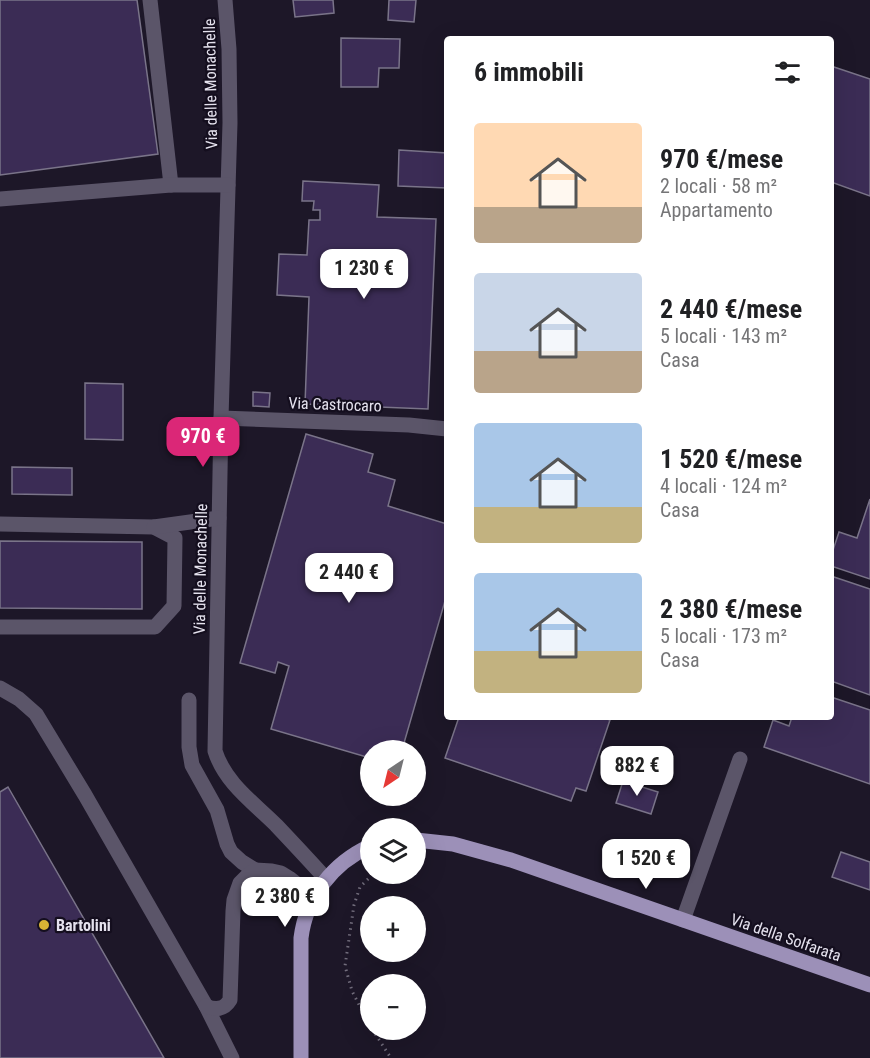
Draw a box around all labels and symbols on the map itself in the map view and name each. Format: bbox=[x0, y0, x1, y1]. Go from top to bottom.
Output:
street label: Via delle Monachelle bbox=[200, 18, 221, 150]
pin: 1 230 € bbox=[309, 249, 419, 300]
street label: Via Castrocaro bbox=[288, 393, 382, 416]
pin: 970 € bbox=[161, 417, 245, 468]
street label: Via delle Monachelle bbox=[190, 503, 211, 635]
pin: 2 440 € bbox=[294, 553, 404, 604]
north arrow bbox=[360, 740, 426, 806]
pin: 882 € bbox=[595, 746, 679, 797]
pin: 1 520 € bbox=[591, 839, 701, 890]
pin: 2 380 € bbox=[230, 877, 340, 928]
street label: Via della Solfarata bbox=[728, 910, 844, 965]
place label: Bartolini bbox=[56, 916, 111, 935]
marker: Bartolini bbox=[37, 918, 51, 932]

